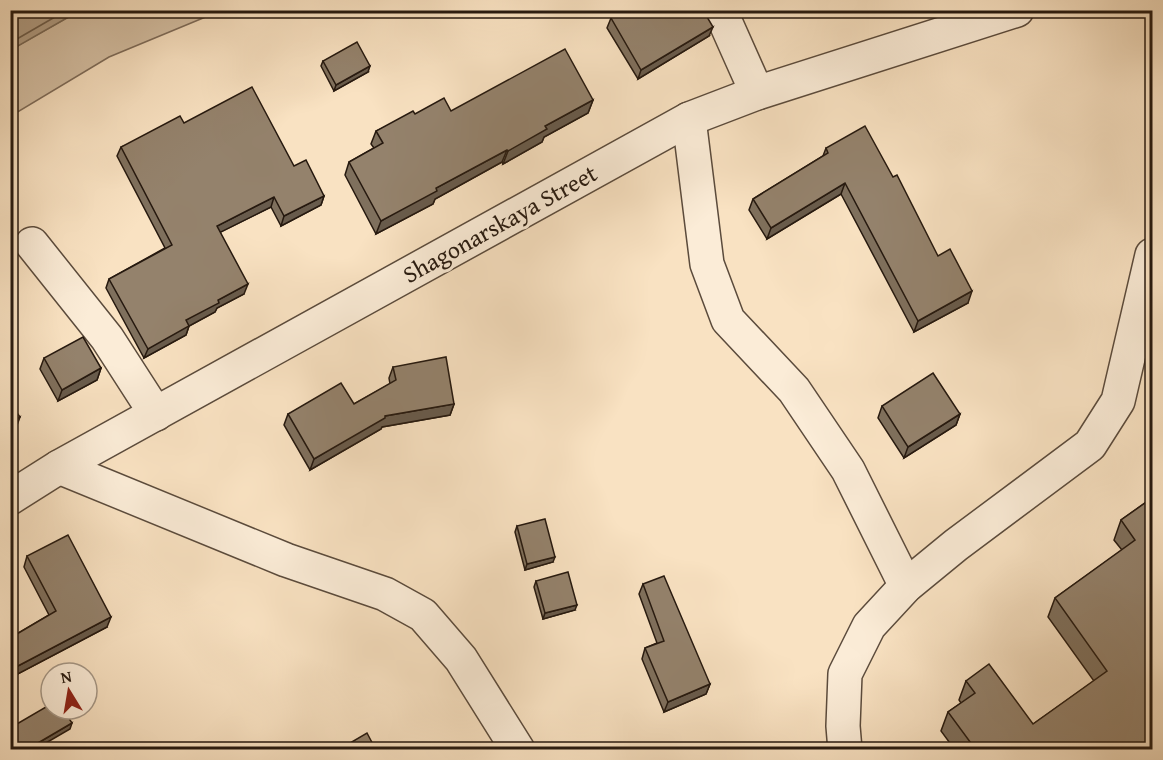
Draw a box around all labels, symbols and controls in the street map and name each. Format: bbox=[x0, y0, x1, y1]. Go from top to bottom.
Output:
street label: Shagonarskaya Street bbox=[396, 155, 604, 292]
north arrow bbox=[39, 661, 99, 721]
text: N bbox=[59, 663, 74, 689]

